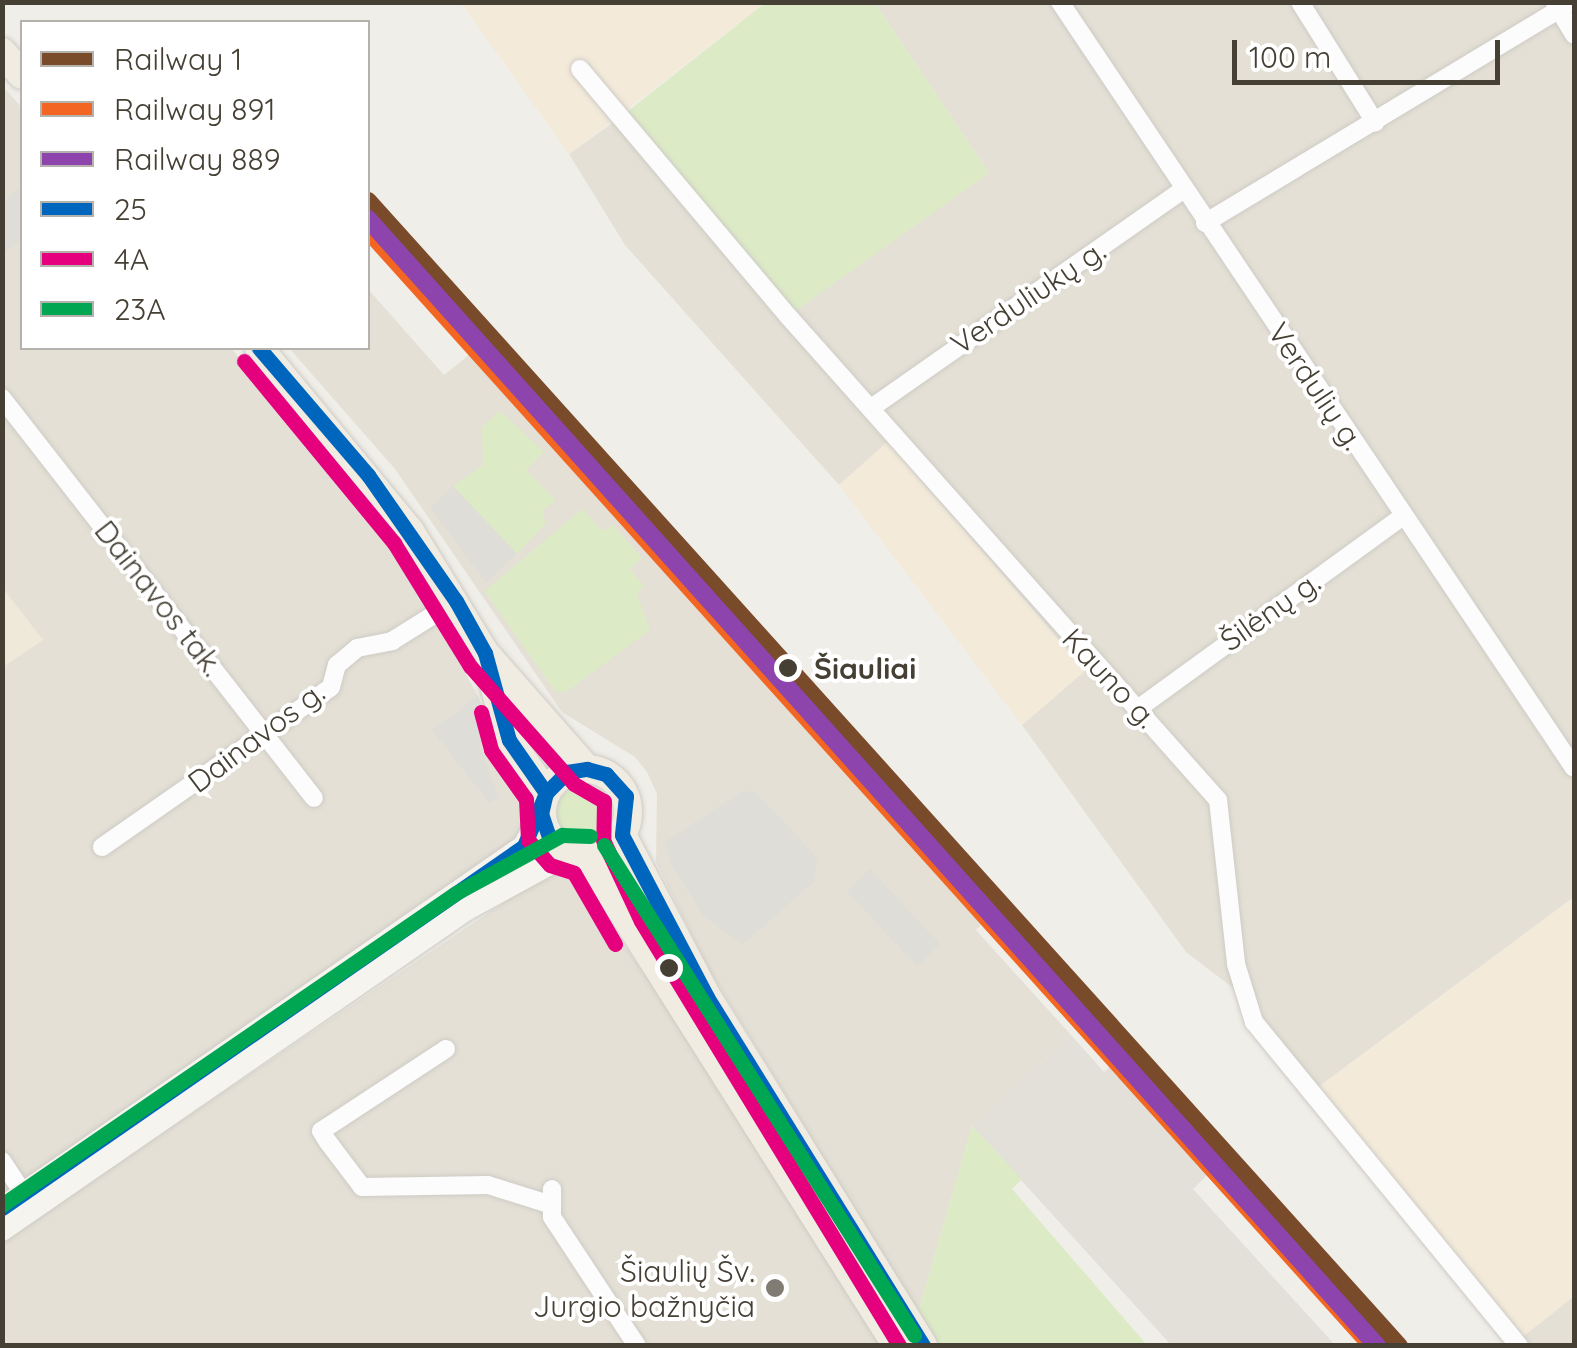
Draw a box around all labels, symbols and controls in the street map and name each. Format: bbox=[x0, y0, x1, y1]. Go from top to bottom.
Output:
legend bbox=[20, 20, 370, 350]
scale bar bbox=[1237, 20, 1504, 82]
text: 100 m bbox=[1249, 38, 1331, 76]
text: Railway 1 bbox=[114, 40, 242, 78]
text: Railway 891 bbox=[114, 90, 276, 128]
text: Railway 889 bbox=[114, 140, 281, 178]
text: 25 bbox=[114, 190, 147, 228]
street label: Verduliukų g. bbox=[944, 232, 1112, 362]
text: 4A bbox=[114, 240, 149, 278]
text: 23A bbox=[114, 290, 166, 328]
street label: Verdulių g. bbox=[1260, 316, 1372, 456]
street label: Dainavos tak. bbox=[87, 513, 231, 683]
street label: Šilėnų g. bbox=[1213, 564, 1327, 658]
street label: Kauno g. bbox=[1055, 621, 1165, 735]
place label: Šiauliai bbox=[814, 650, 916, 686]
marker: Šiauliai bbox=[771, 651, 805, 685]
street label: Dainavos g. bbox=[181, 674, 331, 800]
unlabelled marker bbox=[659, 958, 679, 978]
place label: Šiaulių Šv. Jurgio bažnyčia bbox=[533, 1253, 755, 1324]
marker: Šiaulių Šv. Jurgio bažnyčia bbox=[764, 1277, 786, 1299]

